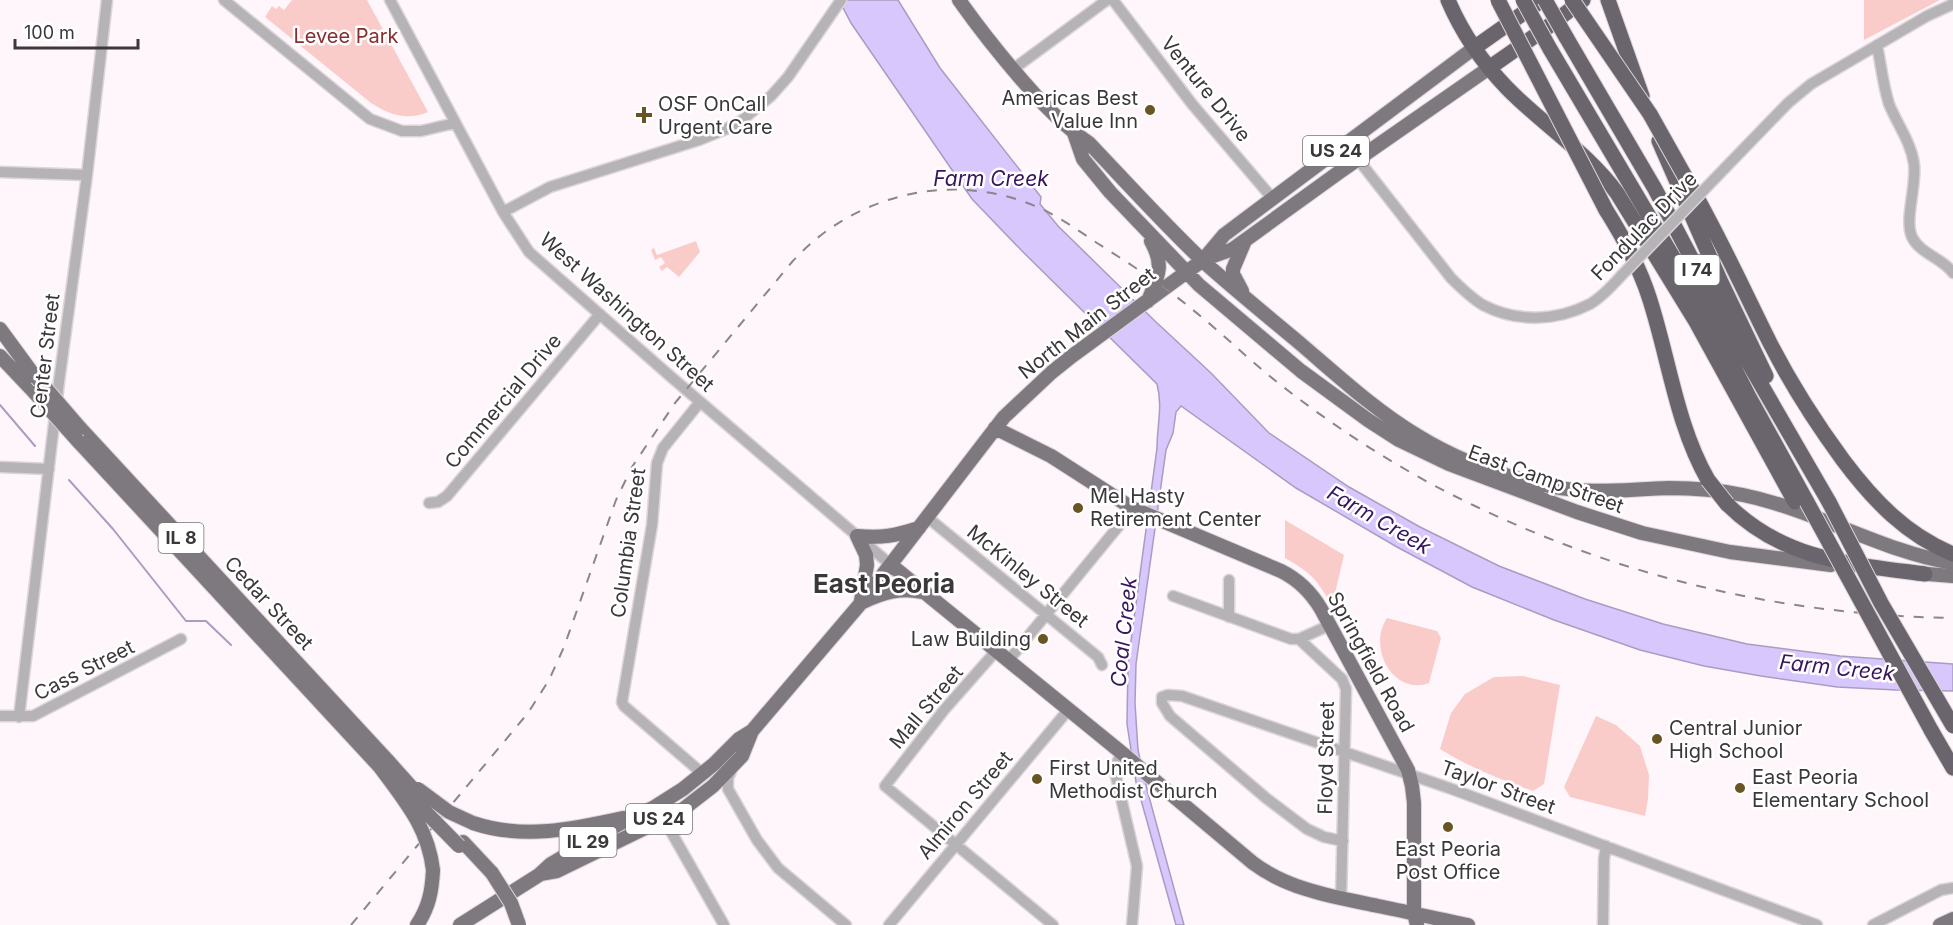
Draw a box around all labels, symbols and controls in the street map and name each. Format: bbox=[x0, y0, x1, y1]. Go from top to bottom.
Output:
scale bar bbox=[15, 12, 138, 50]
text: 100 m bbox=[24, 22, 75, 43]
park label: Levee Park bbox=[293, 24, 399, 48]
street label: Venture Drive bbox=[1156, 31, 1256, 147]
place label: Americas Best Value Inn bbox=[1001, 86, 1138, 133]
place label: OSF OnCall Urgent Care bbox=[658, 92, 773, 139]
marker: Americas Best Value Inn bbox=[1143, 103, 1157, 117]
marker: OSF OnCall Urgent Care bbox=[635, 106, 653, 124]
road number: US 24 bbox=[1303, 136, 1369, 166]
water label: Farm Creek bbox=[933, 166, 1049, 191]
street label: Fondulac Drive bbox=[1586, 167, 1702, 285]
street label: West Washington Street bbox=[535, 227, 720, 397]
road number: I 74 bbox=[1674, 255, 1720, 285]
street label: North Main Street bbox=[1014, 262, 1161, 384]
street label: Center Street bbox=[25, 292, 65, 420]
street label: Commercial Drive bbox=[440, 329, 566, 473]
street label: East Camp Street bbox=[1465, 440, 1627, 518]
street label: Columbia Street bbox=[606, 466, 650, 620]
water label: Farm Creek bbox=[1323, 480, 1436, 560]
place label: Mel Hasty Retirement Center bbox=[1090, 484, 1262, 531]
marker: Mel Hasty Retirement Center bbox=[1071, 501, 1085, 515]
street label: McKinley Street bbox=[962, 520, 1094, 633]
road number: IL 8 bbox=[158, 523, 204, 553]
street label: Cedar Street bbox=[220, 551, 319, 655]
district label: East Peoria bbox=[813, 568, 955, 599]
water label: Coal Creek bbox=[1105, 575, 1142, 688]
street label: Springfield Road bbox=[1323, 588, 1419, 736]
place label: Law Building bbox=[911, 627, 1031, 651]
marker: Law Building bbox=[1036, 632, 1050, 646]
street label: Cass Street bbox=[30, 634, 138, 705]
water label: Farm Creek bbox=[1778, 649, 1896, 686]
street label: Mall Street bbox=[884, 660, 968, 753]
street label: Floyd Street bbox=[1313, 701, 1339, 815]
place label: Central Junior High School bbox=[1669, 716, 1803, 763]
marker: Central Junior High School bbox=[1650, 732, 1664, 746]
street label: Almiron Street bbox=[913, 746, 1018, 864]
street label: Taylor Street bbox=[1437, 755, 1559, 819]
place label: First United Methodist Church bbox=[1049, 756, 1218, 803]
place label: East Peoria Elementary School bbox=[1752, 765, 1929, 812]
marker: First United Methodist Church bbox=[1030, 772, 1044, 786]
marker: East Peoria Elementary School bbox=[1733, 781, 1747, 795]
road number: US 24 bbox=[626, 804, 692, 834]
marker: East Peoria Post Office bbox=[1441, 820, 1455, 834]
road number: IL 29 bbox=[560, 827, 616, 857]
place label: East Peoria Post Office bbox=[1395, 837, 1501, 884]

